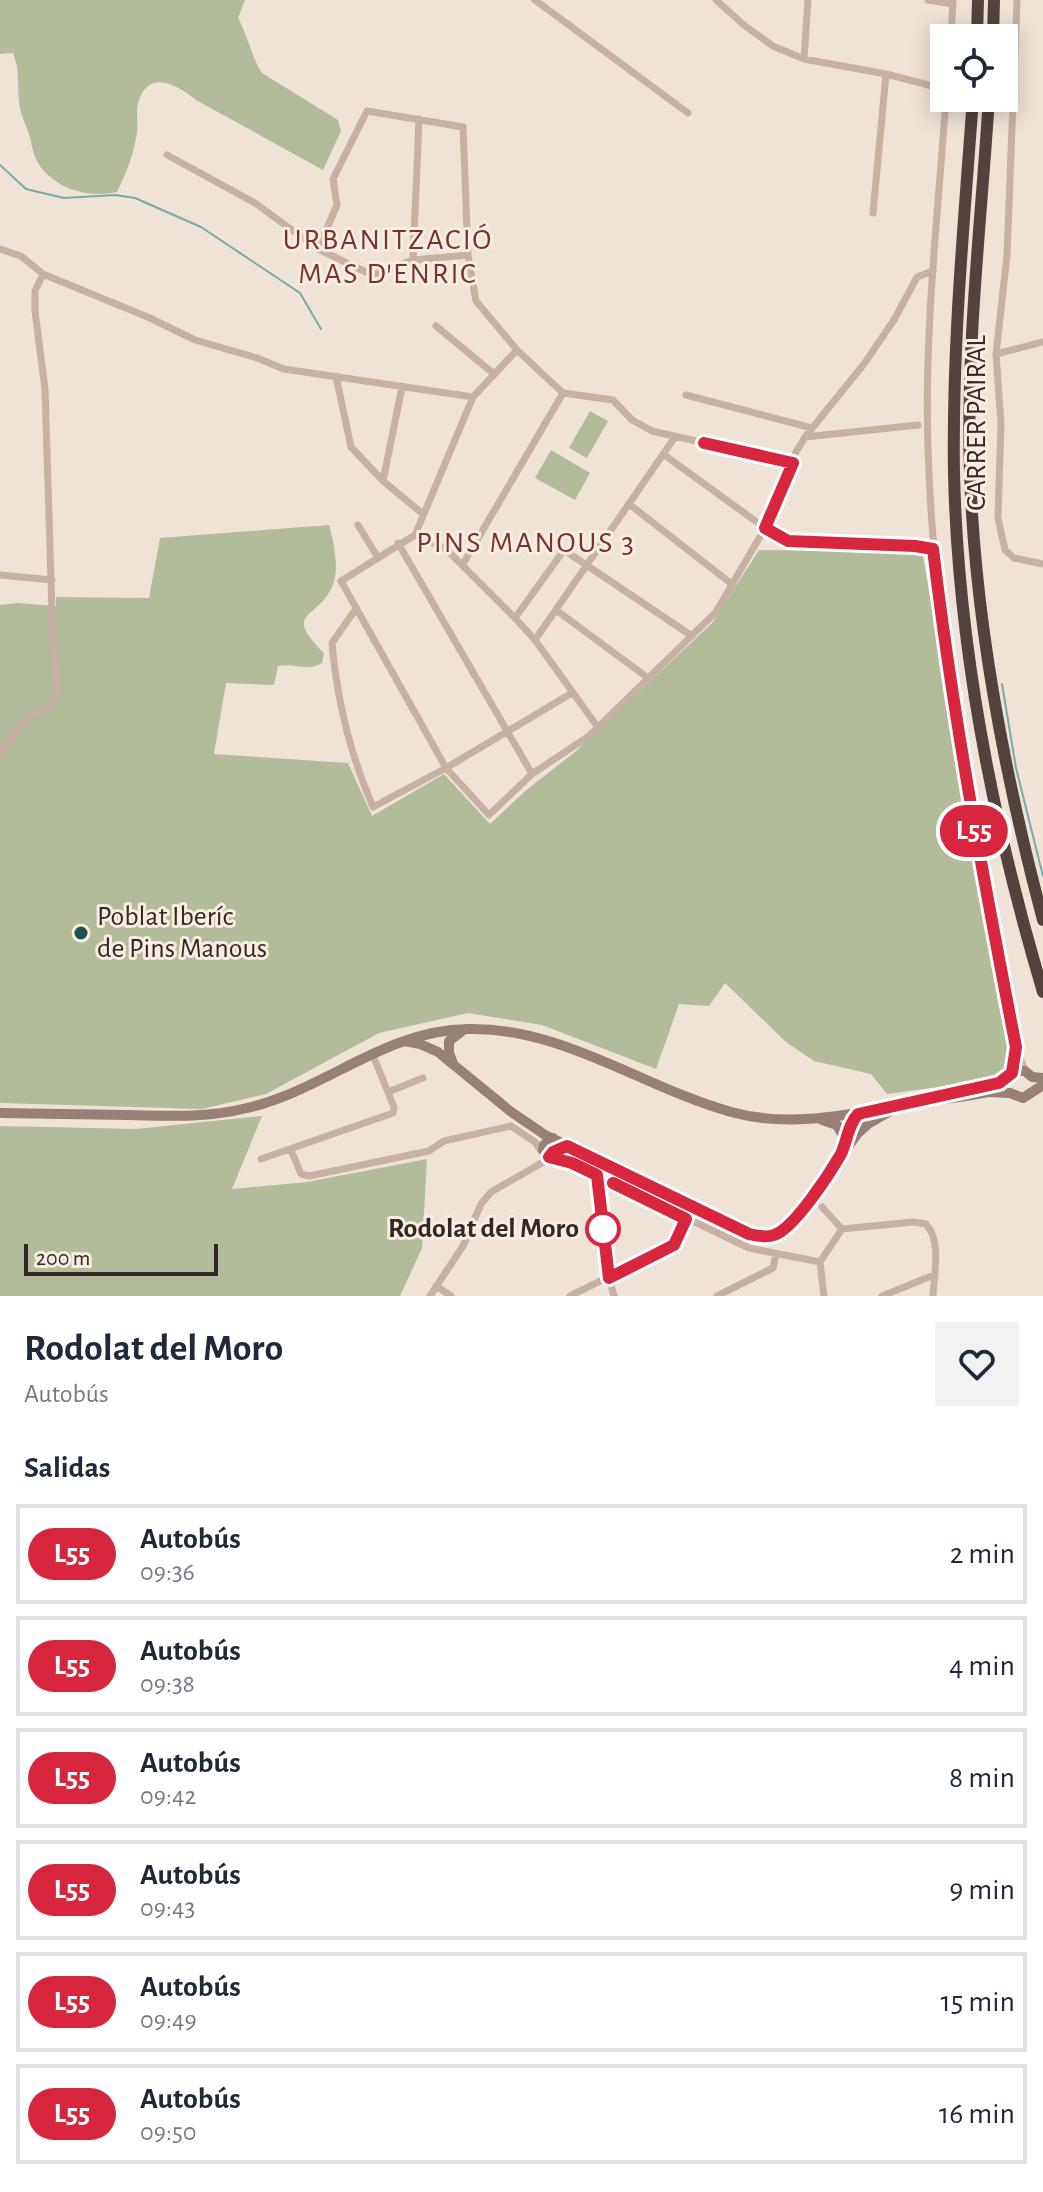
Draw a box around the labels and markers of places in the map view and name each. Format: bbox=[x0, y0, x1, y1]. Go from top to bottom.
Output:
place label: Poblat Iberíc de Pins Manous bbox=[97, 903, 267, 963]
marker: Poblat Iberíc de Pins Manous bbox=[72, 924, 90, 942]
marker: Rodolat del Moro bbox=[586, 1212, 620, 1246]
place label: Rodolat del Moro bbox=[388, 1215, 579, 1243]

